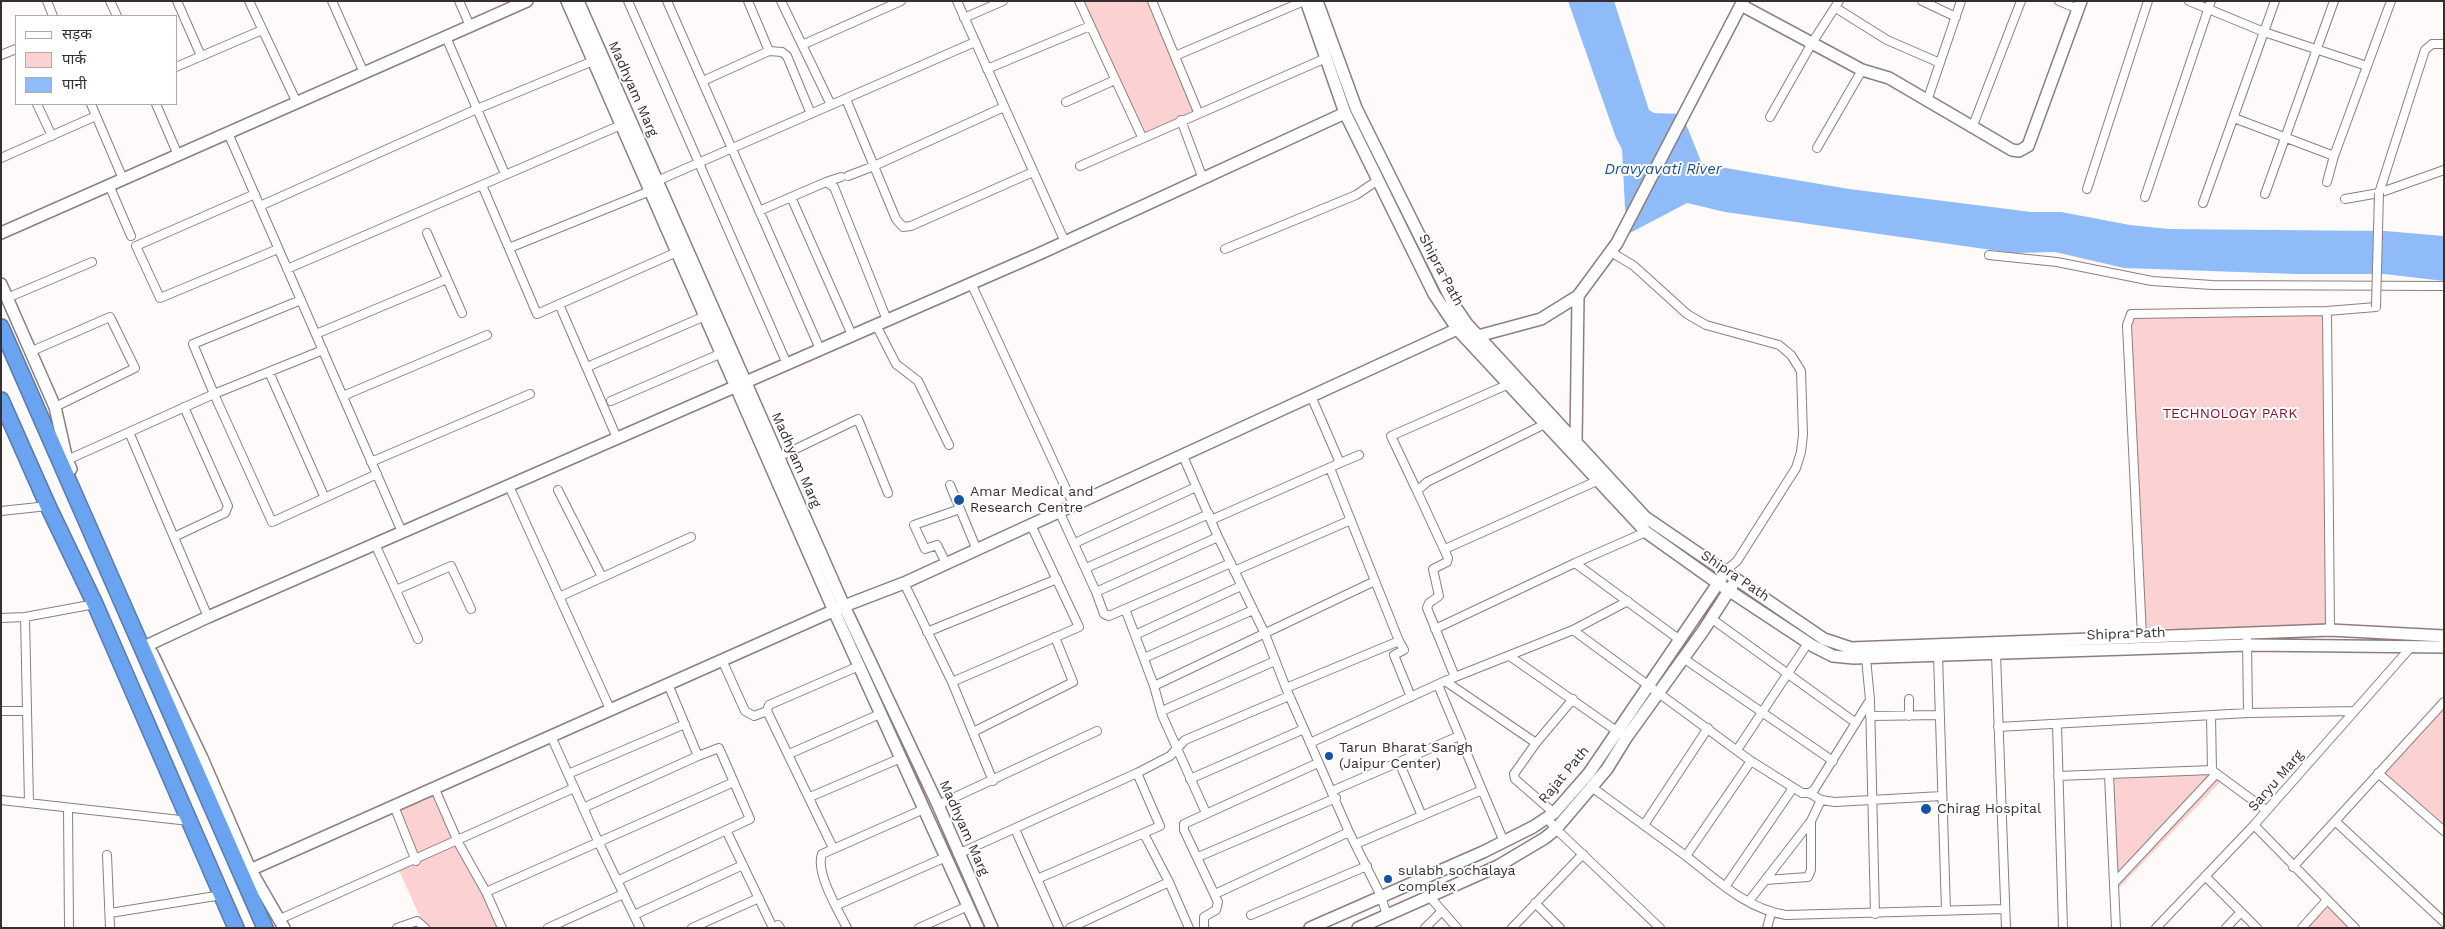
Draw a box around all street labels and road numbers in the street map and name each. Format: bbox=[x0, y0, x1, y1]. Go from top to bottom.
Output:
street label: Madhyam Marg bbox=[604, 39, 662, 139]
street label: Shipra Path bbox=[1415, 231, 1467, 309]
street label: Madhyam Marg bbox=[767, 410, 825, 510]
street label: Shipra Path bbox=[1698, 547, 1772, 605]
street label: Shipra Path bbox=[2086, 624, 2166, 644]
street label: Rajat Path bbox=[1535, 743, 1593, 807]
street label: Saryu Marg bbox=[2245, 747, 2307, 815]
street label: Madhyam Marg bbox=[935, 778, 993, 878]

